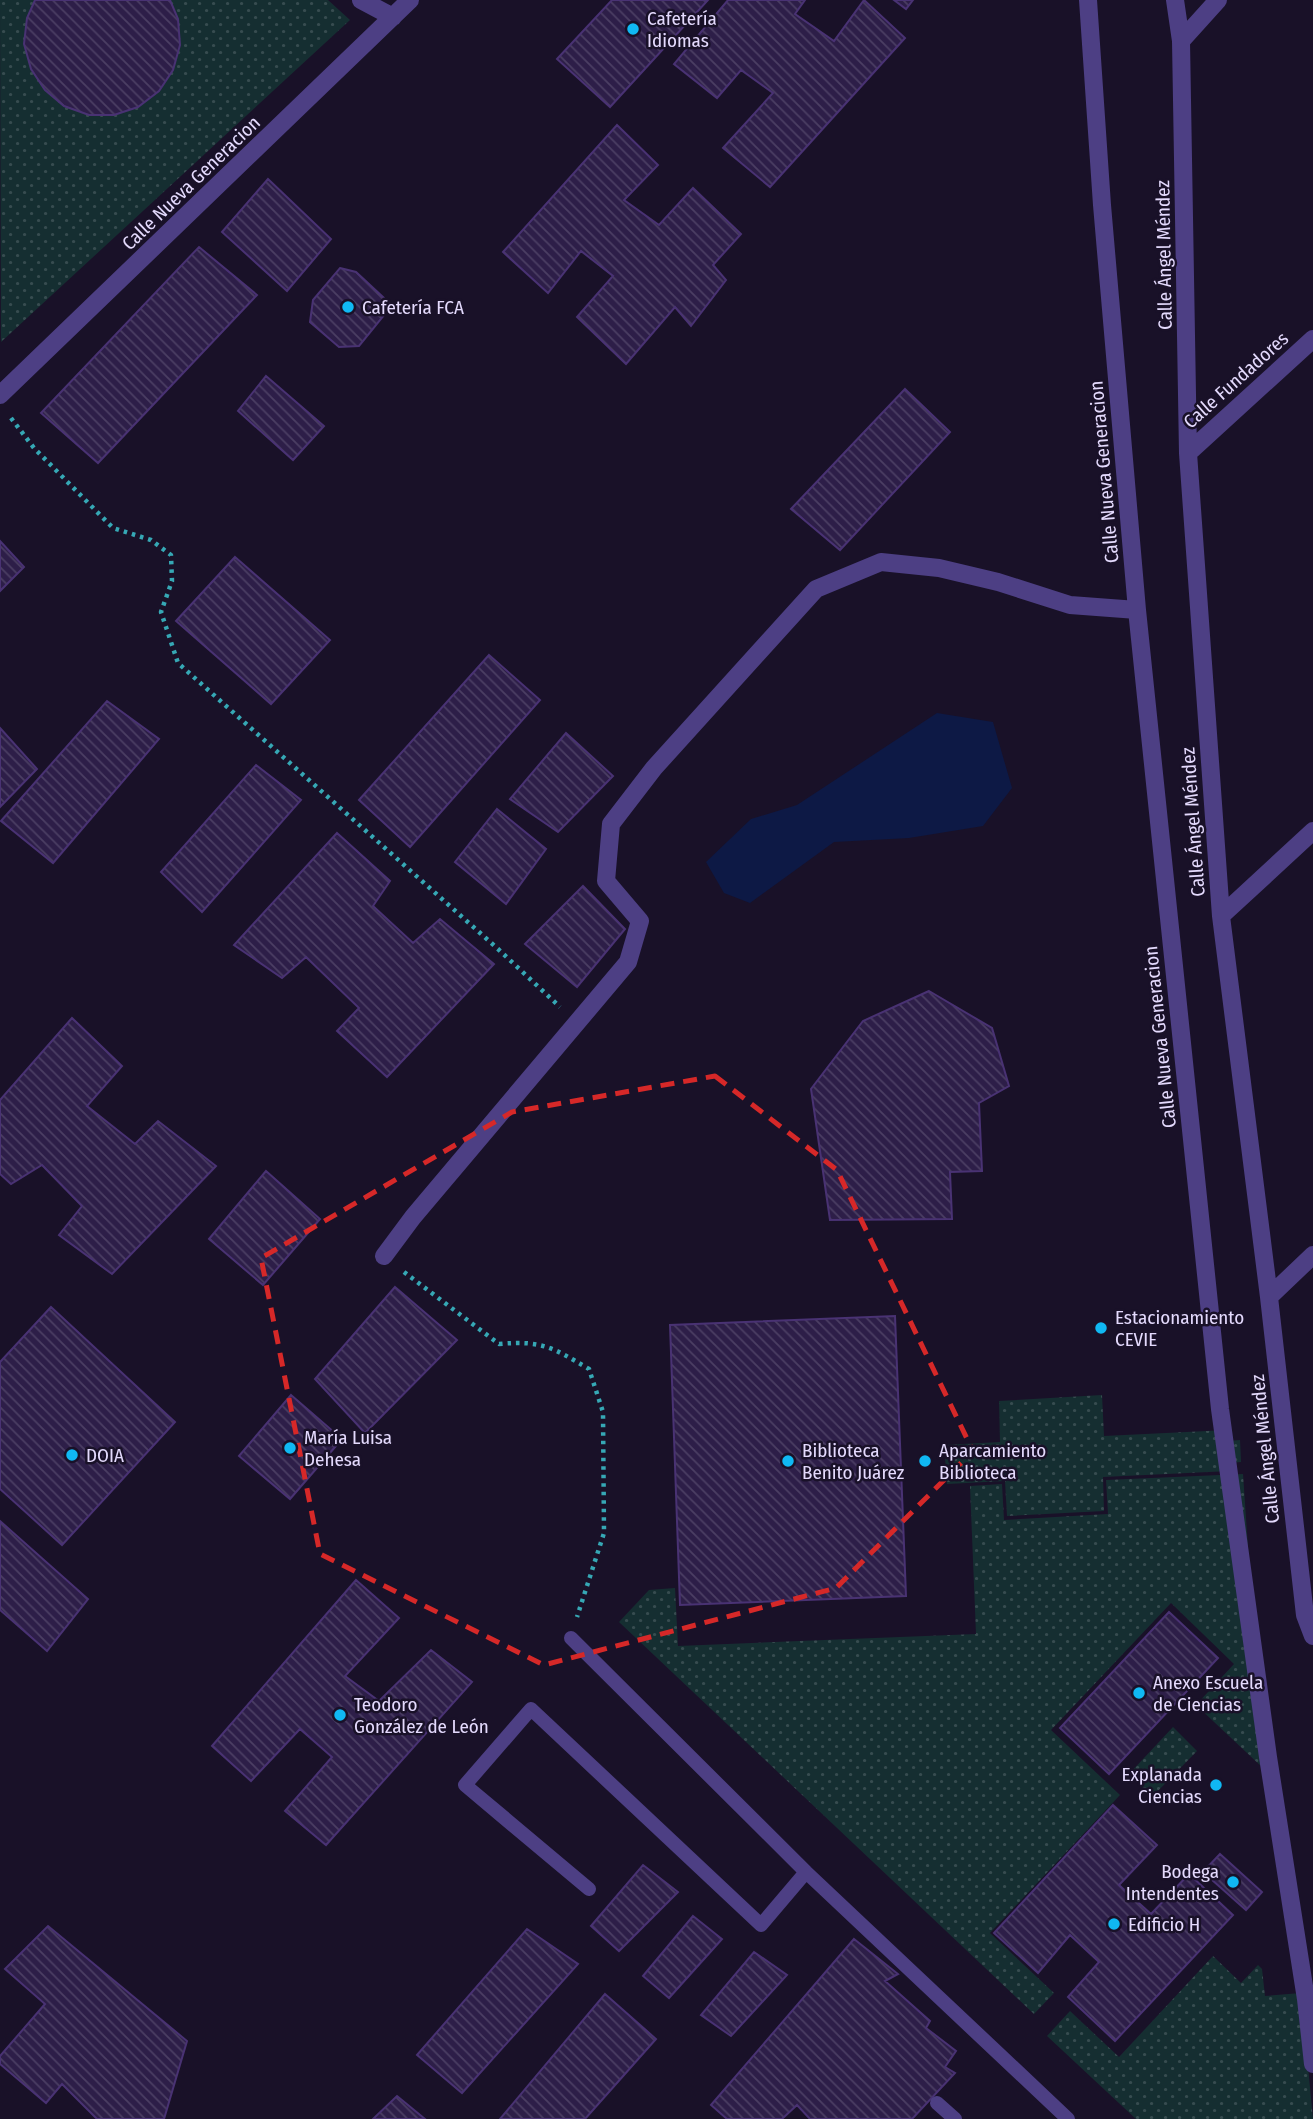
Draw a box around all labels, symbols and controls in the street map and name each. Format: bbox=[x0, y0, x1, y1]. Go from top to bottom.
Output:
place label: Cafetería Idiomas bbox=[647, 7, 717, 52]
marker: Cafetería Idiomas bbox=[625, 21, 641, 37]
street label: Calle Nueva Generacion bbox=[117, 111, 265, 255]
street label: Calle Ángel Méndez bbox=[1151, 179, 1177, 330]
place label: Cafetería FCA bbox=[362, 296, 464, 319]
marker: Cafetería FCA bbox=[340, 299, 356, 315]
street label: Calle Fundadores bbox=[1179, 327, 1293, 433]
street label: Calle Nueva Generacion bbox=[1085, 380, 1123, 564]
street label: Calle Ángel Méndez bbox=[1176, 746, 1210, 897]
street label: Calle Nueva Generacion bbox=[1139, 945, 1181, 1129]
place label: Estacionamiento CEVIE bbox=[1115, 1306, 1244, 1351]
marker: Estacionamiento CEVIE bbox=[1093, 1320, 1109, 1336]
street label: Calle Ángel Méndez bbox=[1246, 1373, 1284, 1525]
place label: María Luisa Dehesa bbox=[304, 1426, 392, 1471]
place label: Biblioteca Benito Juárez bbox=[802, 1439, 905, 1484]
place label: Aparcamiento Biblioteca bbox=[939, 1439, 1046, 1484]
marker: María Luisa Dehesa bbox=[282, 1440, 298, 1456]
place label: DOIA bbox=[86, 1444, 124, 1467]
marker: DOIA bbox=[64, 1447, 80, 1463]
marker: Biblioteca Benito Juárez bbox=[780, 1453, 796, 1469]
marker: Aparcamiento Biblioteca bbox=[917, 1453, 933, 1469]
place label: Anexo Escuela de Ciencias bbox=[1153, 1671, 1263, 1716]
marker: Anexo Escuela de Ciencias bbox=[1131, 1685, 1147, 1701]
place label: Teodoro González de León bbox=[354, 1693, 489, 1738]
marker: Teodoro González de León bbox=[332, 1707, 348, 1723]
place label: Explanada Ciencias bbox=[1122, 1763, 1202, 1808]
marker: Explanada Ciencias bbox=[1208, 1777, 1224, 1793]
place label: Bodega Intendentes bbox=[1126, 1860, 1219, 1905]
marker: Bodega Intendentes bbox=[1225, 1874, 1241, 1890]
place label: Edificio H bbox=[1128, 1913, 1200, 1936]
marker: Edificio H bbox=[1106, 1916, 1122, 1932]

